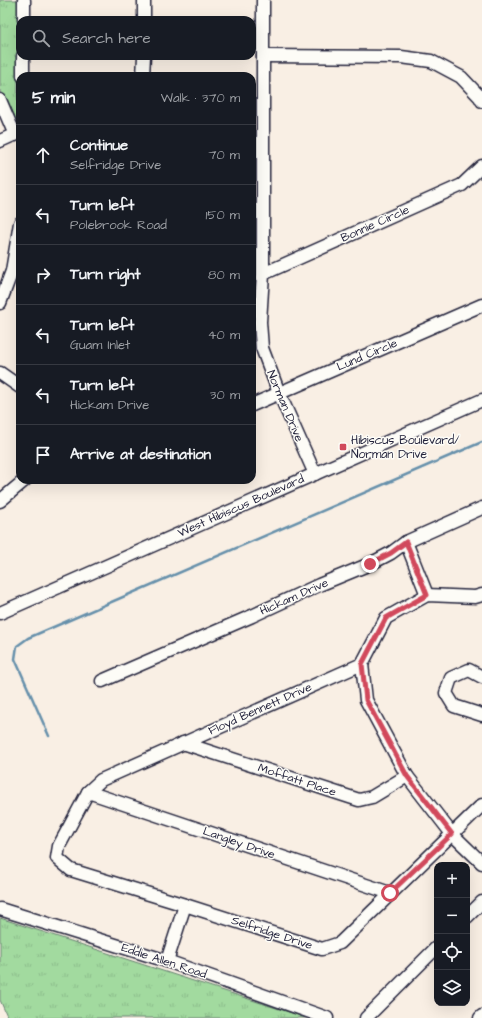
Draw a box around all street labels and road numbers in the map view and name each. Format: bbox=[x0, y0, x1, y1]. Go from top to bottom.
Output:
street label: Bonnie Circle bbox=[338, 201, 412, 247]
street label: Lund Circle bbox=[334, 334, 400, 375]
street label: Norman Drive bbox=[262, 368, 308, 445]
street label: West Hibiscus Boulevard bbox=[175, 470, 307, 542]
street label: Hickam Drive bbox=[257, 574, 331, 620]
street label: Floyd Bennett Drive bbox=[206, 678, 315, 740]
street label: Moffatt Place bbox=[256, 759, 339, 801]
street label: Langley Drive bbox=[200, 823, 278, 864]
street label: Selfridge Drive bbox=[229, 912, 315, 955]
street label: Eddie Allen Road bbox=[119, 939, 209, 983]

